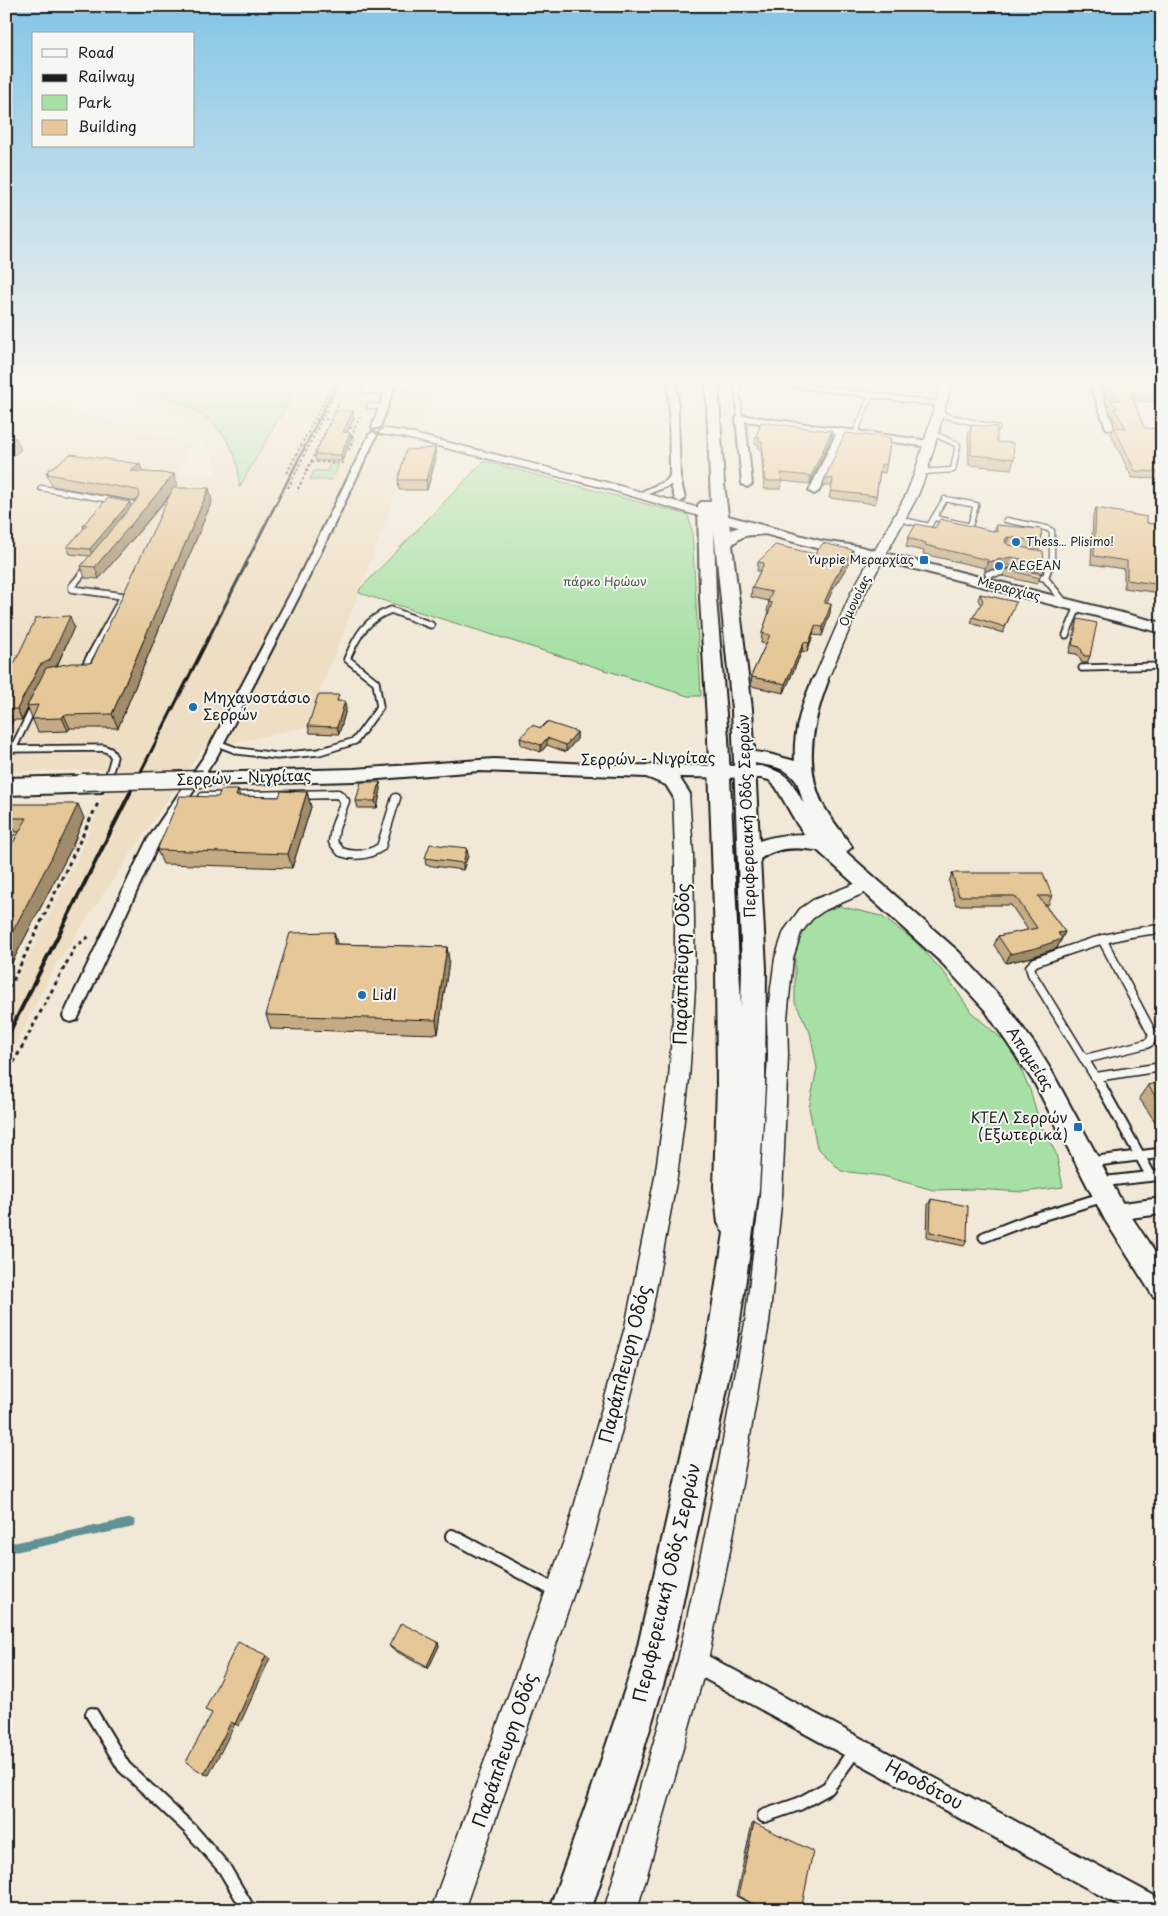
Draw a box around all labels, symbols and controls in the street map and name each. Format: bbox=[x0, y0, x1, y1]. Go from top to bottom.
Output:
legend bbox=[32, 32, 195, 148]
text: Road bbox=[78, 40, 114, 63]
text: Railway bbox=[78, 64, 135, 87]
text: Park bbox=[78, 90, 112, 113]
text: Building bbox=[78, 114, 137, 137]
place label: Thess… Plisimo! bbox=[1026, 532, 1114, 550]
marker: Thess… Plisimo! bbox=[1010, 536, 1022, 548]
place label: Yuppie Μεραρχίας bbox=[807, 550, 914, 568]
marker: Yuppie Μεραρχίας bbox=[918, 554, 930, 566]
place label: AEGEAN bbox=[1009, 556, 1061, 574]
marker: AEGEAN bbox=[993, 560, 1005, 572]
street label: Μεραρχίας bbox=[976, 571, 1043, 605]
park label: πάρκο Ηρώων bbox=[563, 572, 647, 590]
street label: Ομονοίας bbox=[834, 572, 874, 629]
place label: Μηχανοστάσιο Σερρών bbox=[203, 685, 310, 725]
marker: Μηχανοστάσιο Σερρών bbox=[187, 701, 199, 713]
street label: Περιφερειακή Οδός Σερρών bbox=[730, 713, 761, 919]
street label: Σερρών - Νιγρίτας bbox=[580, 745, 716, 770]
street label: Σερρών - Νιγρίτας bbox=[176, 763, 312, 790]
street label: Παράπλευρη Οδός bbox=[666, 883, 695, 1045]
place label: Lidl bbox=[372, 982, 397, 1005]
marker: Lidl bbox=[356, 989, 368, 1001]
street label: Απαμείας bbox=[1002, 1021, 1061, 1095]
place label: ΚΤΕΛ Σερρών (Εξωτερικά) bbox=[971, 1105, 1068, 1145]
marker: ΚΤΕΛ Σερρών (Εξωτερικά) bbox=[1072, 1121, 1084, 1133]
street label: Παράπλευρη Οδός bbox=[591, 1282, 656, 1445]
street label: Περιφερειακή Οδός Σερρών bbox=[625, 1460, 706, 1705]
street label: Παράπλευρη Οδός bbox=[464, 1669, 543, 1830]
street label: Ηροδότου bbox=[881, 1752, 968, 1815]

